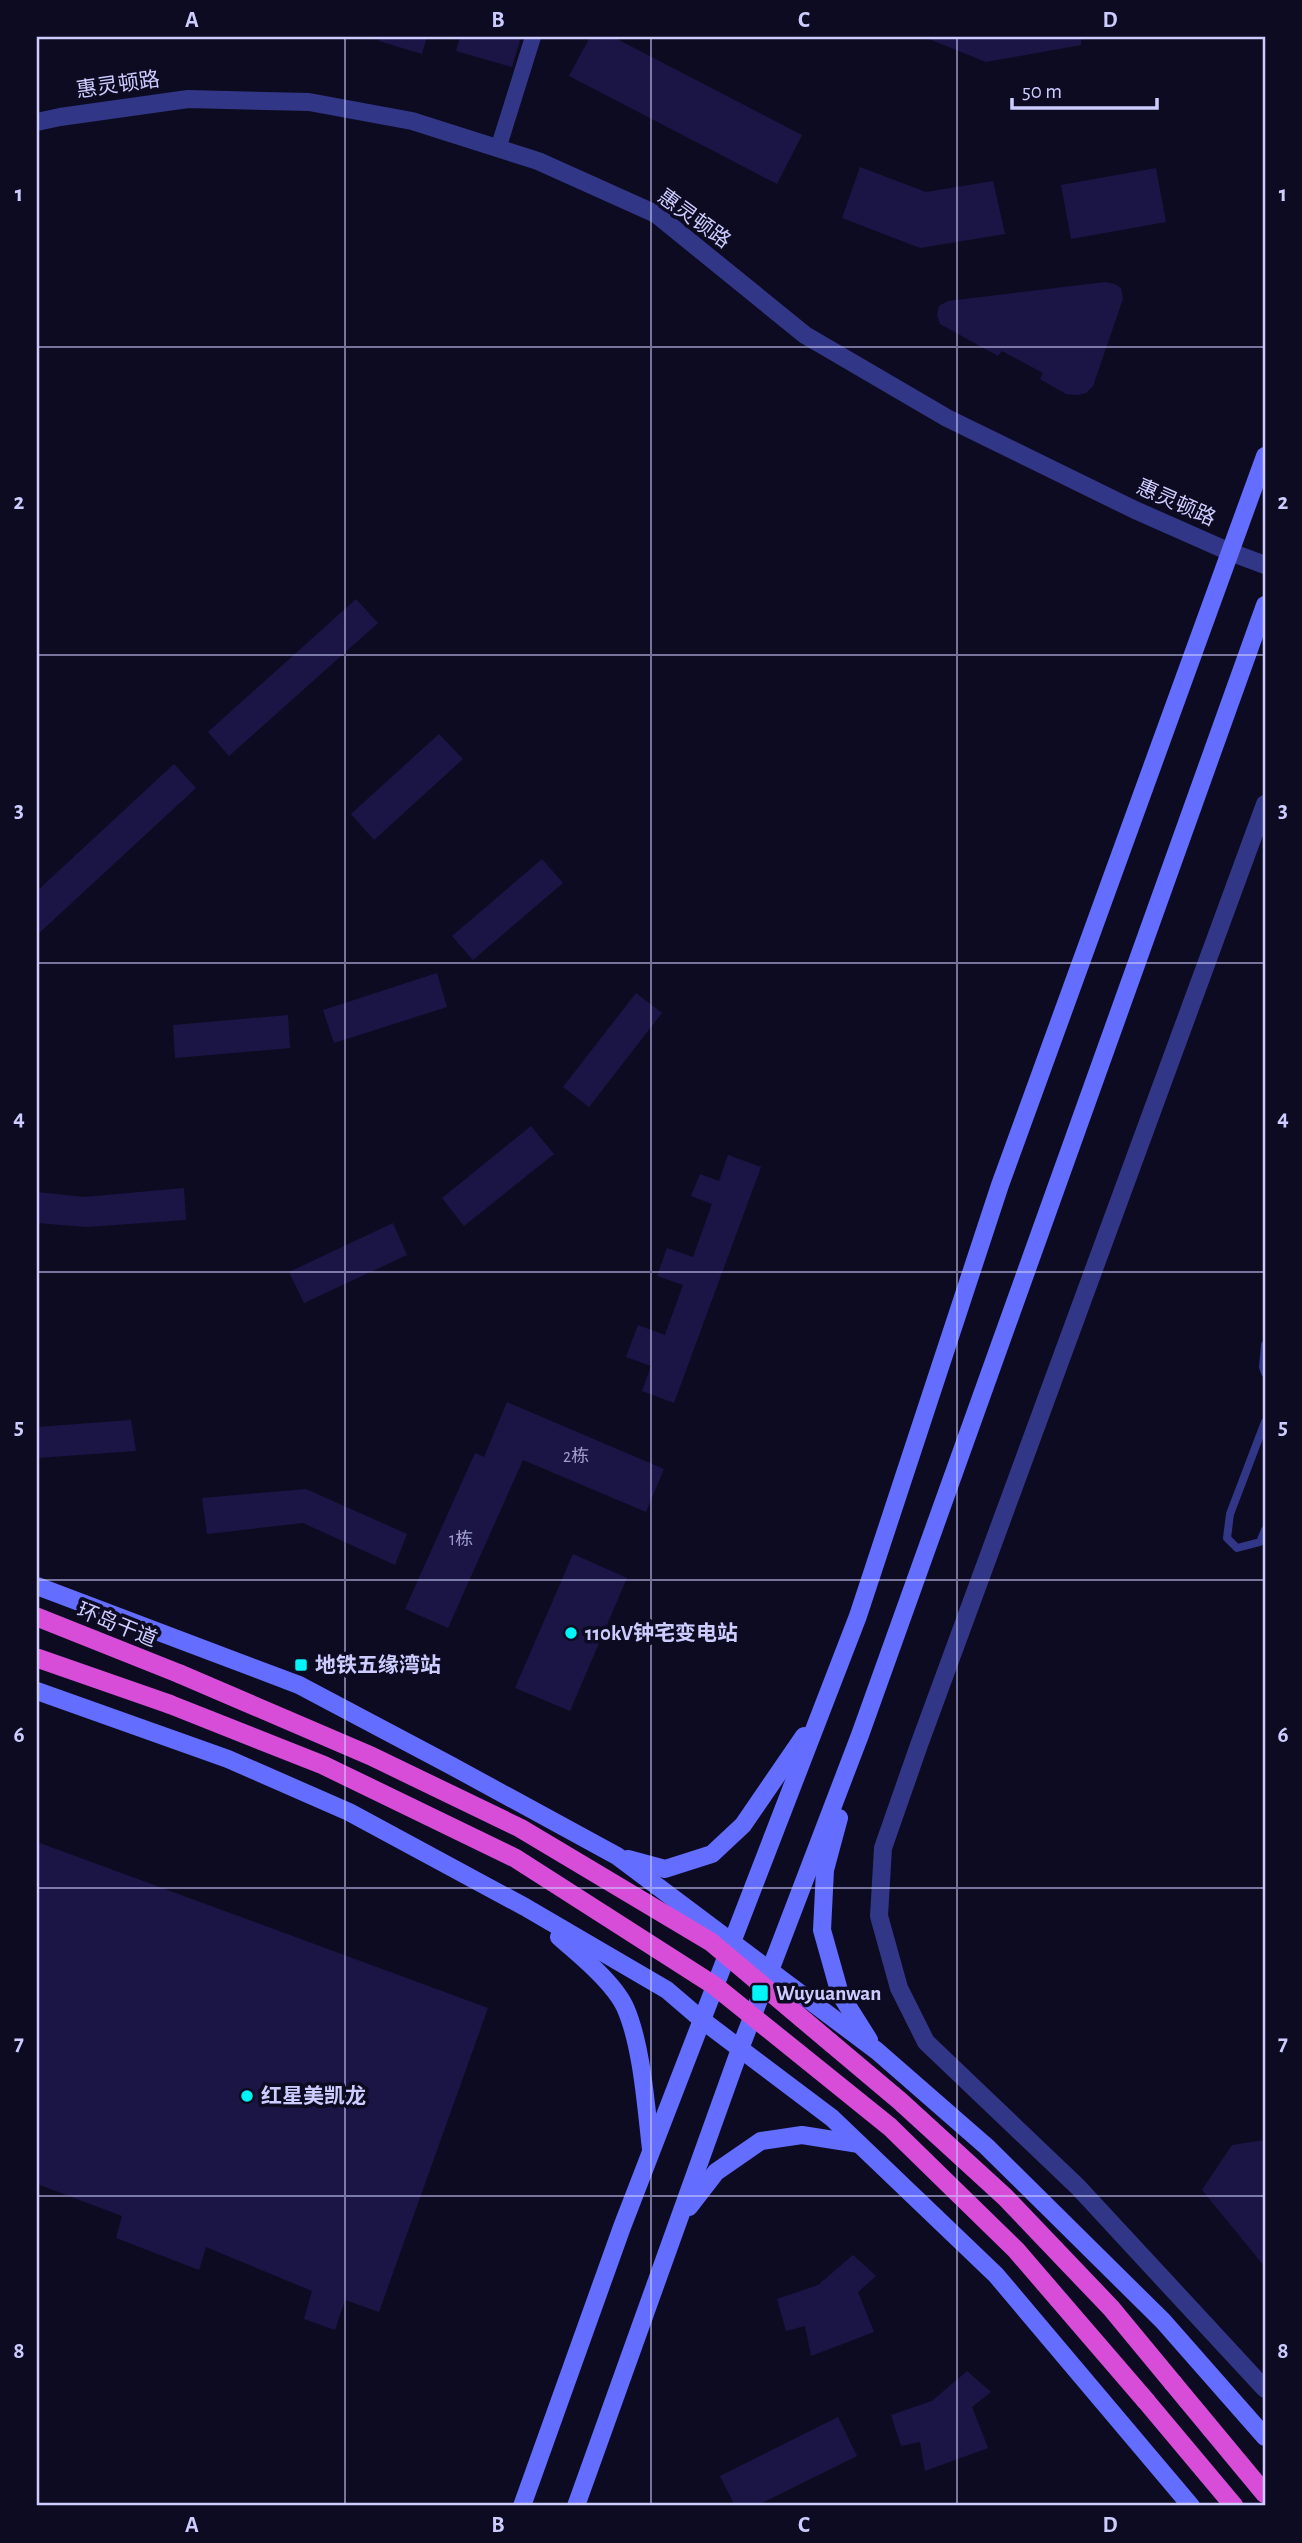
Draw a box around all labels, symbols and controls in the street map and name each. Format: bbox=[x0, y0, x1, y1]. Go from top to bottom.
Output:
text: A bbox=[185, 9, 199, 32]
text: B bbox=[491, 9, 505, 32]
text: C bbox=[798, 9, 810, 32]
text: D bbox=[1102, 9, 1118, 32]
scale bar bbox=[1012, 66, 1157, 110]
street label: 惠灵顿路 bbox=[75, 68, 161, 101]
text: 50 m bbox=[1022, 81, 1062, 102]
text: 1 bbox=[15, 183, 23, 206]
text: 1 bbox=[1279, 183, 1287, 206]
street label: 惠灵顿路 bbox=[654, 185, 735, 252]
street label: 惠灵顿路 bbox=[1133, 475, 1219, 530]
text: 2 bbox=[14, 491, 25, 514]
text: 2 bbox=[1278, 491, 1289, 514]
text: 3 bbox=[14, 799, 24, 822]
text: 3 bbox=[1278, 799, 1288, 822]
text: 4 bbox=[13, 1107, 25, 1130]
text: 4 bbox=[1277, 1107, 1289, 1130]
text: 5 bbox=[14, 1416, 24, 1439]
text: 5 bbox=[1278, 1416, 1288, 1439]
house number: 2栋 bbox=[563, 1446, 589, 1466]
house number: 1栋 bbox=[449, 1529, 473, 1549]
street label: 环岛干道 bbox=[74, 1599, 160, 1650]
place label: 110kV钟宅变电站 bbox=[585, 1621, 738, 1644]
marker: 110kV钟宅变电站 bbox=[563, 1625, 579, 1641]
place label: 地铁五缘湾站 bbox=[315, 1653, 441, 1676]
marker: 地铁五缘湾站 bbox=[293, 1657, 309, 1673]
text: 6 bbox=[13, 1724, 25, 1747]
text: 6 bbox=[1277, 1724, 1289, 1747]
marker: Wuyuanwan bbox=[750, 1983, 770, 2003]
place label: Wuyuanwan bbox=[776, 1983, 881, 2004]
text: 7 bbox=[14, 2032, 24, 2055]
text: 7 bbox=[1278, 2032, 1288, 2055]
place label: 红星美凯龙 bbox=[261, 2084, 366, 2107]
marker: 红星美凯龙 bbox=[239, 2088, 255, 2104]
text: 8 bbox=[13, 2340, 25, 2363]
text: 8 bbox=[1277, 2340, 1289, 2363]
text: A bbox=[185, 2514, 199, 2537]
text: B bbox=[491, 2514, 505, 2537]
text: C bbox=[798, 2514, 810, 2537]
text: D bbox=[1102, 2514, 1118, 2537]

